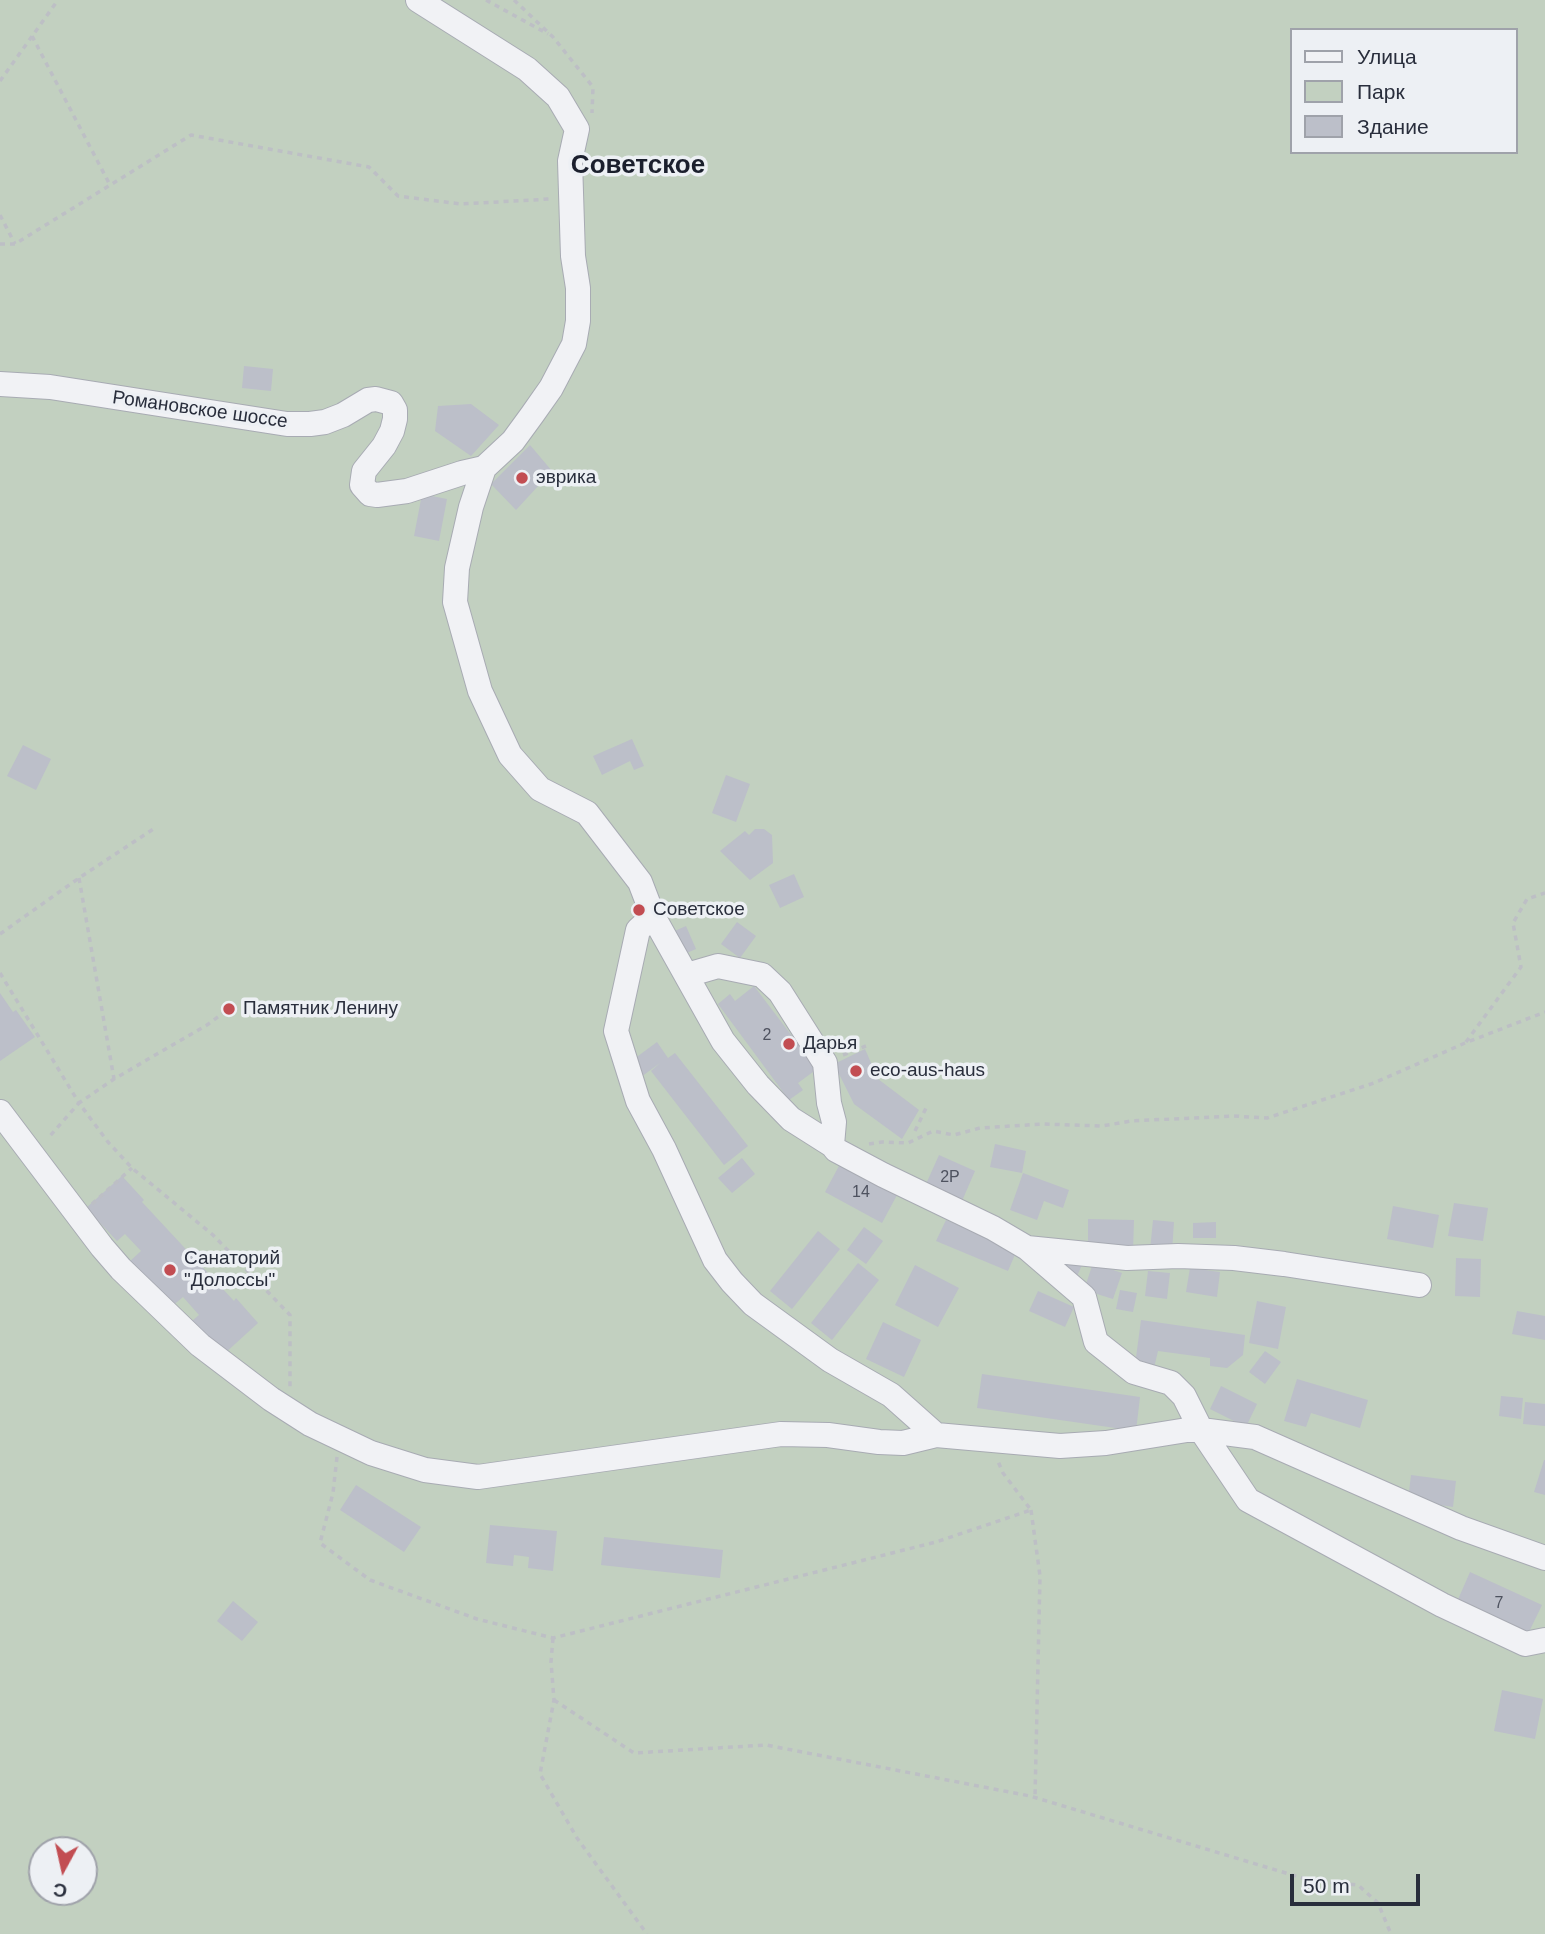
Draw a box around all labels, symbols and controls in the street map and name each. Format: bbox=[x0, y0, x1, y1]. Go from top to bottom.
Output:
legend bbox=[1290, 28, 1517, 154]
text: Улица bbox=[1357, 45, 1417, 68]
text: Парк bbox=[1357, 80, 1405, 103]
text: Здание bbox=[1357, 115, 1429, 138]
district label: Советское bbox=[571, 150, 705, 182]
street label: Романовское шоссе bbox=[111, 386, 289, 434]
place label: эврика bbox=[536, 467, 596, 489]
marker: эврика bbox=[514, 470, 530, 486]
place label: Советское bbox=[653, 899, 745, 921]
marker: Советское bbox=[631, 902, 647, 918]
place label: Памятник Ленину bbox=[243, 998, 398, 1020]
marker: Памятник Ленину bbox=[221, 1001, 237, 1017]
house number: 2 bbox=[763, 1026, 771, 1046]
place label: Дарья bbox=[803, 1033, 857, 1055]
marker: Дарья bbox=[781, 1036, 797, 1052]
place label: eco-aus-haus bbox=[870, 1060, 985, 1082]
marker: eco-aus-haus bbox=[848, 1063, 864, 1079]
house number: 2Р bbox=[940, 1168, 960, 1188]
house number: 14 bbox=[852, 1183, 870, 1203]
place label: Санаторий "Долоссы" bbox=[184, 1248, 280, 1292]
marker: Санаторий "Долоссы" bbox=[162, 1262, 178, 1278]
house number: 7 bbox=[1495, 1594, 1503, 1614]
north arrow bbox=[28, 1836, 98, 1906]
scale bar bbox=[1293, 1860, 1422, 1904]
text: 50 m bbox=[1303, 1874, 1350, 1897]
text: С bbox=[52, 1879, 69, 1902]

